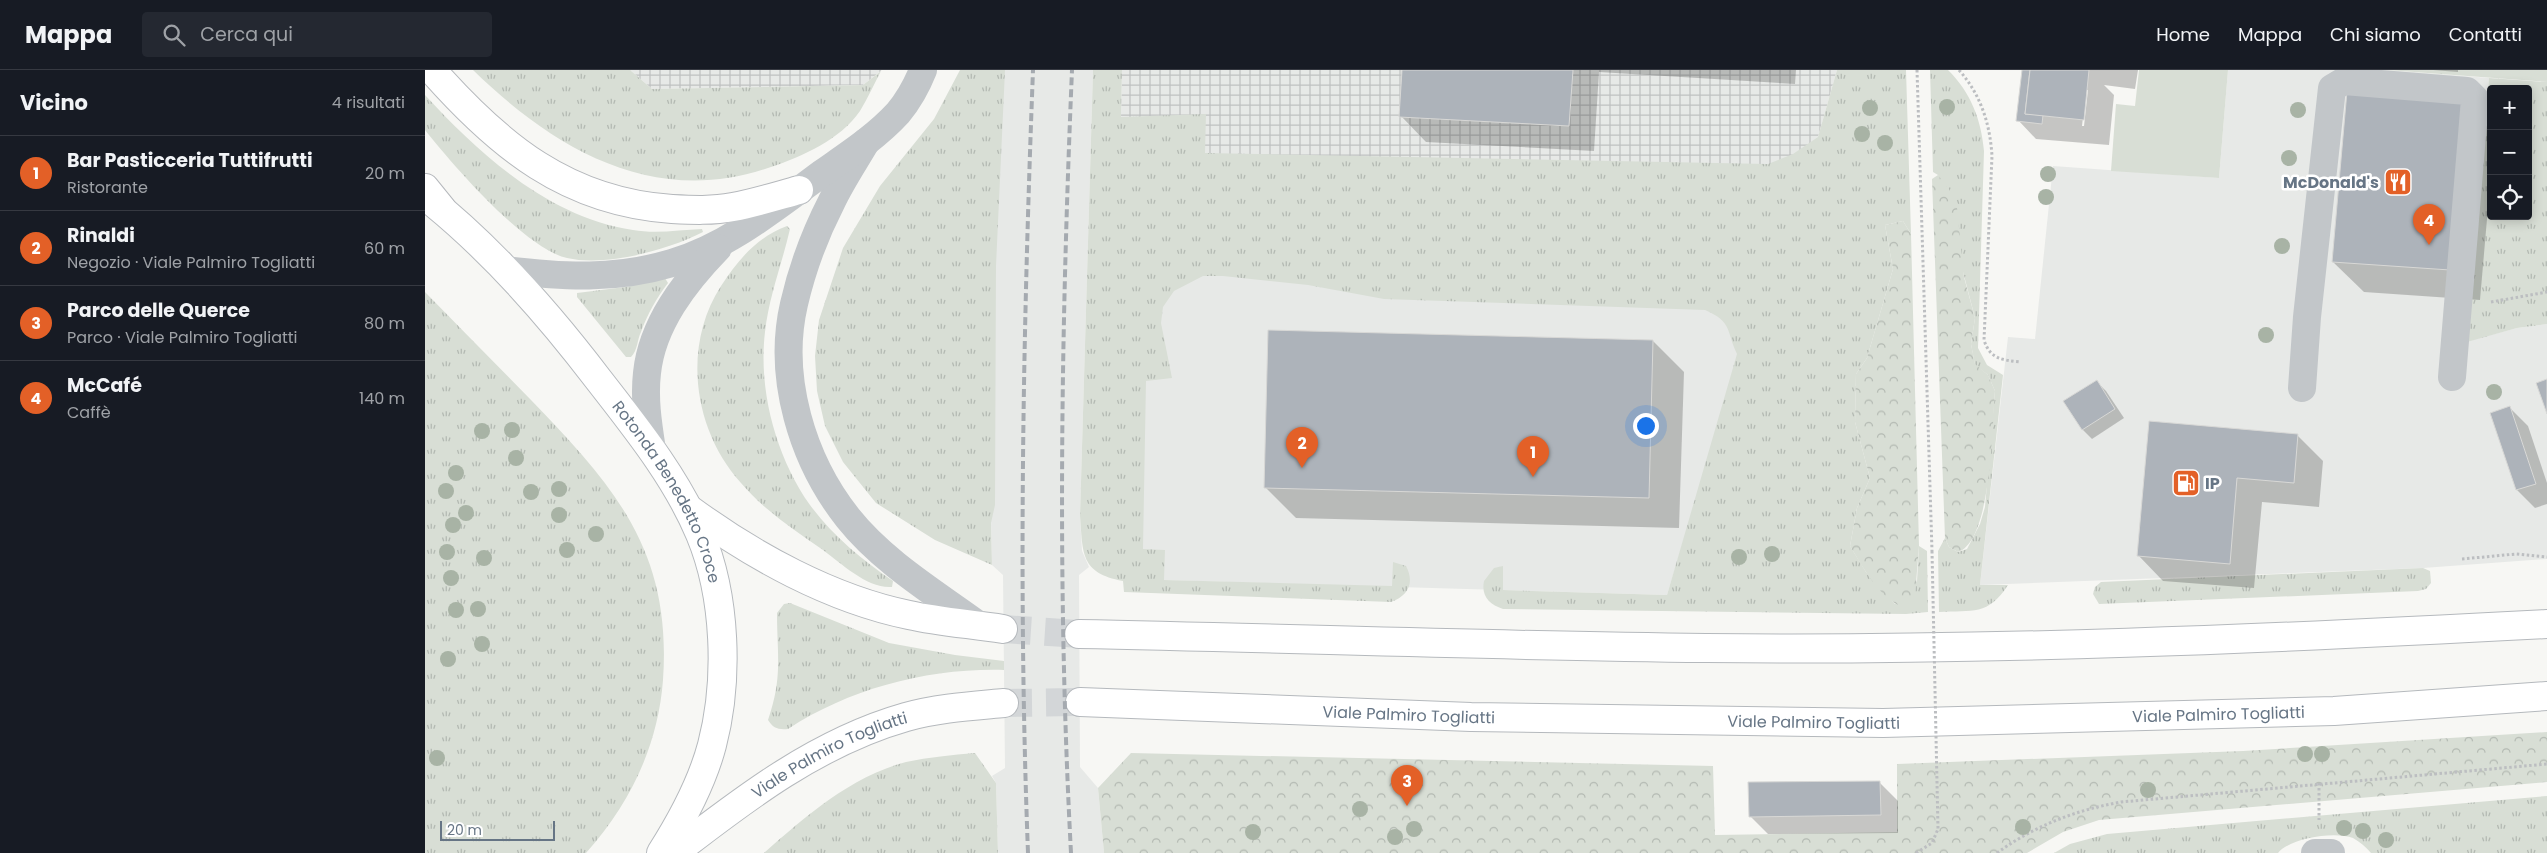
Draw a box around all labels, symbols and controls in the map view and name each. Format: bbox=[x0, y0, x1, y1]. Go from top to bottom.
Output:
search box bbox=[142, 12, 492, 57]
text: Mappa bbox=[25, 18, 112, 51]
icon: search bbox=[160, 21, 188, 49]
text: Cerca qui bbox=[200, 21, 293, 48]
text: Home bbox=[2156, 22, 2210, 47]
text: Mappa bbox=[2238, 22, 2302, 47]
text: Chi siamo bbox=[2330, 22, 2421, 47]
text: Contatti bbox=[2449, 22, 2522, 47]
map controls bbox=[2487, 85, 2532, 220]
button: + bbox=[2487, 85, 2532, 130]
text: Vicino bbox=[20, 88, 88, 117]
text: 4 risultati bbox=[332, 91, 405, 114]
button: − bbox=[2487, 130, 2532, 175]
text: Bar Pasticceria Tuttifrutti bbox=[67, 147, 313, 174]
text: 1 bbox=[33, 162, 39, 185]
text: 20 m bbox=[365, 162, 405, 185]
restaurant icon: McDonald's bbox=[2383, 167, 2413, 197]
place label: McDonald's bbox=[2283, 171, 2379, 194]
button: locate bbox=[2487, 175, 2532, 220]
text: Ristorante bbox=[67, 176, 148, 199]
pin: 4 bbox=[2413, 204, 2445, 245]
text: Rinaldi bbox=[67, 222, 135, 249]
text: 2 bbox=[31, 237, 41, 260]
text: 60 m bbox=[364, 237, 405, 260]
text: Negozio · Viale Palmiro Togliatti bbox=[67, 251, 315, 274]
text: Parco delle Querce bbox=[67, 297, 250, 324]
text: 3 bbox=[31, 312, 41, 335]
text: 80 m bbox=[364, 312, 405, 335]
text: Parco · Viale Palmiro Togliatti bbox=[67, 326, 298, 349]
text: McCafé bbox=[67, 372, 142, 399]
text: 4 bbox=[31, 387, 41, 410]
text: 140 m bbox=[359, 387, 405, 410]
street label: Rotonda Benedetto Croce bbox=[607, 396, 726, 585]
text: Caffè bbox=[67, 401, 111, 424]
your location bbox=[1633, 413, 1659, 439]
pin: 2 bbox=[1286, 427, 1318, 468]
pin: 1 bbox=[1517, 436, 1549, 477]
fuel station icon: IP bbox=[2171, 468, 2201, 498]
place label: IP bbox=[2205, 472, 2220, 495]
street label: Viale Palmiro Togliatti bbox=[1322, 700, 1495, 729]
street label: Viale Palmiro Togliatti bbox=[2132, 700, 2305, 728]
street label: Viale Palmiro Togliatti bbox=[747, 706, 910, 803]
street label: Viale Palmiro Togliatti bbox=[1727, 709, 1900, 735]
pin: 3 bbox=[1391, 765, 1423, 806]
scale bar bbox=[440, 818, 555, 841]
text: 20 m bbox=[447, 820, 482, 840]

